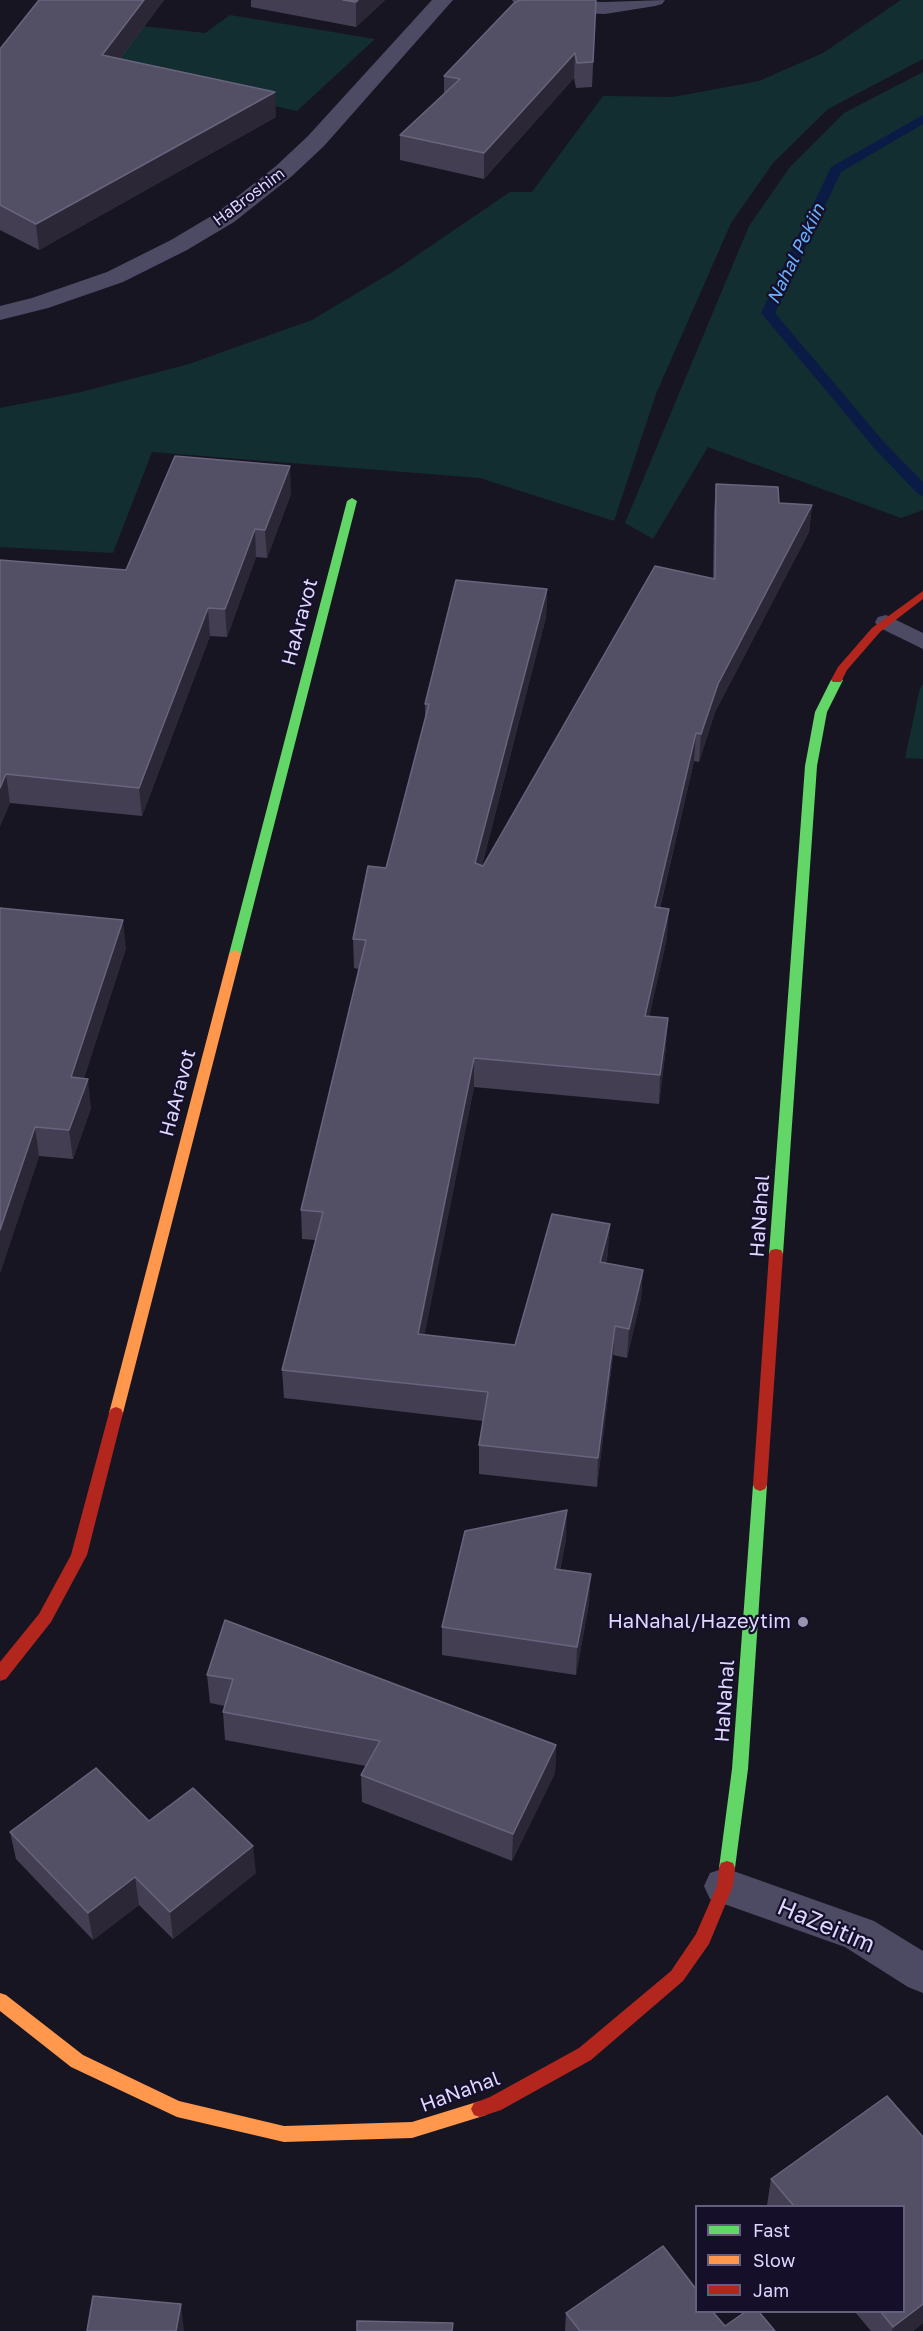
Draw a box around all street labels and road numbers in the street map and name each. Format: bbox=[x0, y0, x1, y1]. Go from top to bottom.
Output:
street label: HaBroshim bbox=[210, 164, 288, 230]
street label: HaAravot bbox=[277, 576, 323, 668]
street label: HaAravot bbox=[155, 1047, 201, 1139]
street label: HaNahal bbox=[745, 1174, 775, 1258]
street label: HaNahal bbox=[710, 1659, 740, 1743]
street label: HaZeitim bbox=[773, 1893, 879, 1959]
street label: HaNahal bbox=[417, 2067, 503, 2117]

